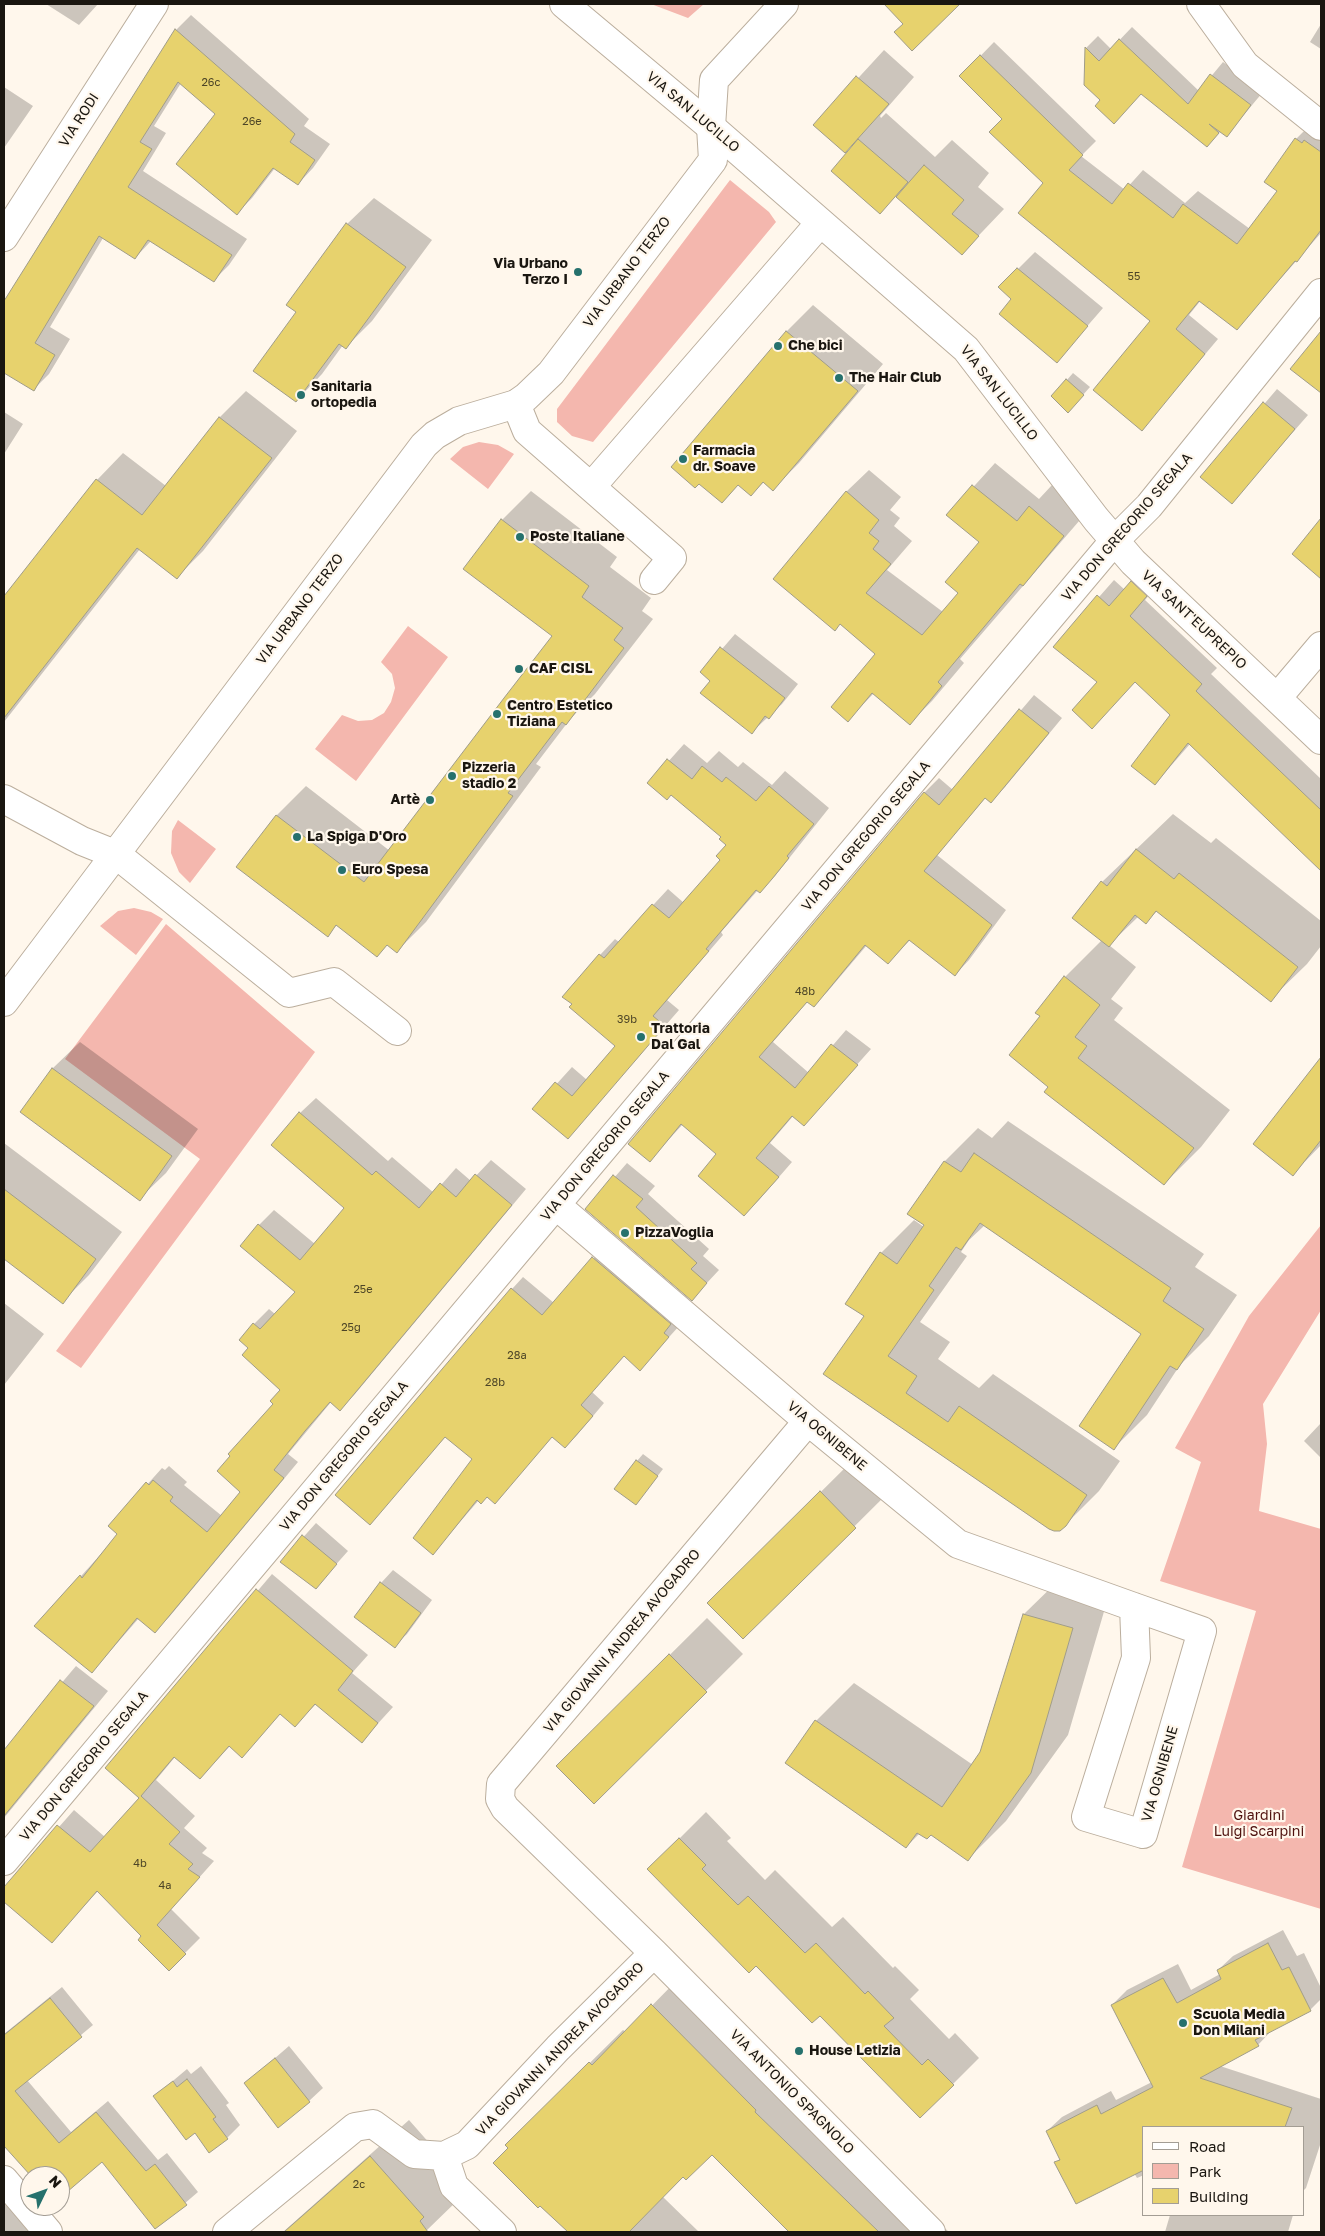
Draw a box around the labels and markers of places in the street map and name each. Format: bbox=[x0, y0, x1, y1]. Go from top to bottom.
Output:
place label: Via Urbano Terzo I bbox=[493, 256, 568, 288]
marker: Via Urbano Terzo I bbox=[572, 266, 584, 278]
place label: Che bici bbox=[788, 338, 843, 354]
marker: Che bici bbox=[772, 340, 784, 352]
place label: The Hair Club bbox=[849, 370, 941, 386]
marker: The Hair Club bbox=[833, 372, 845, 384]
place label: Sanitaria ortopedia bbox=[311, 379, 377, 412]
marker: Sanitaria ortopedia bbox=[295, 389, 307, 401]
place label: Farmacia dr. Soave bbox=[693, 443, 756, 476]
marker: Farmacia dr. Soave bbox=[677, 453, 689, 465]
place label: Poste Italiane bbox=[530, 529, 625, 545]
marker: Poste Italiane bbox=[514, 531, 526, 543]
place label: CAF CISL bbox=[529, 661, 592, 677]
marker: CAF CISL bbox=[513, 663, 525, 675]
place label: Centro Estetico Tiziana bbox=[507, 698, 613, 730]
marker: Centro Estetico Tiziana bbox=[491, 708, 503, 720]
place label: Pizzeria stadio 2 bbox=[462, 760, 516, 792]
marker: Pizzeria stadio 2 bbox=[446, 770, 458, 782]
place label: Artè bbox=[391, 792, 420, 808]
marker: Artè bbox=[424, 794, 436, 806]
place label: La Spiga D'Oro bbox=[307, 829, 407, 845]
marker: La Spiga D'Oro bbox=[291, 831, 303, 843]
place label: Euro Spesa bbox=[352, 862, 428, 878]
marker: Euro Spesa bbox=[336, 864, 348, 876]
place label: Trattoria Dal Gal bbox=[651, 1021, 710, 1054]
marker: Trattoria Dal Gal bbox=[635, 1031, 647, 1043]
place label: PizzaVoglia bbox=[635, 1225, 714, 1241]
marker: PizzaVoglia bbox=[619, 1227, 631, 1239]
place label: Scuola Media Don Milani bbox=[1193, 2007, 1285, 2040]
marker: Scuola Media Don Milani bbox=[1177, 2017, 1189, 2029]
place label: House Letizia bbox=[809, 2043, 901, 2059]
marker: House Letizia bbox=[793, 2045, 805, 2057]

